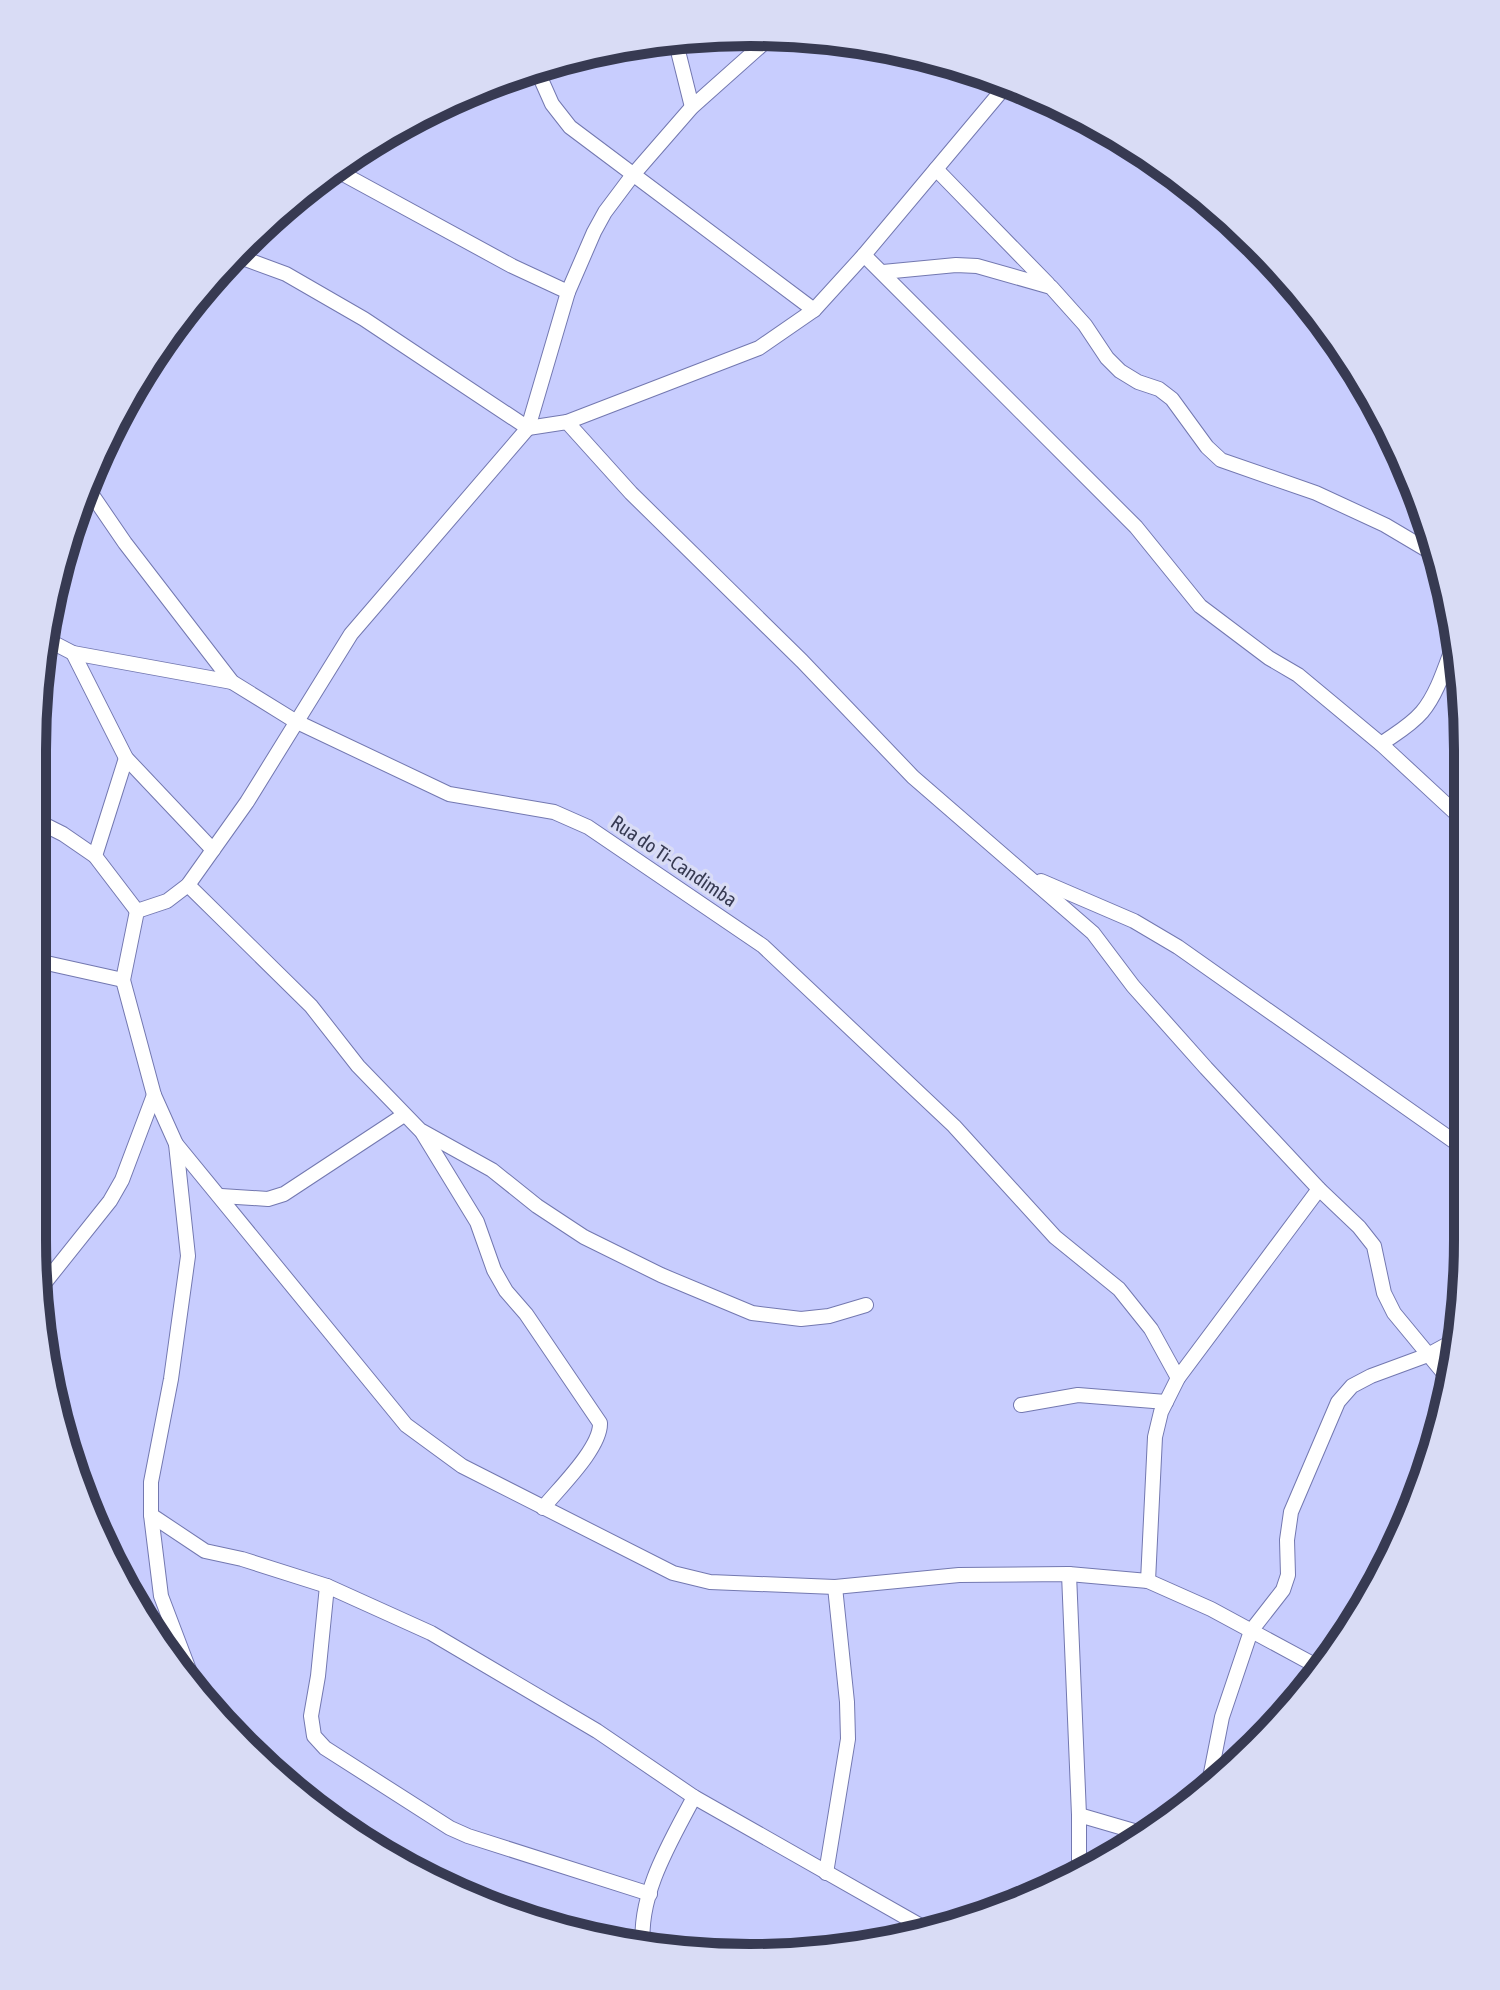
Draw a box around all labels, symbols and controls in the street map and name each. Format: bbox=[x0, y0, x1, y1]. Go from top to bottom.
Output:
street label: Rua do Ti-Candimba bbox=[607, 810, 741, 911]

